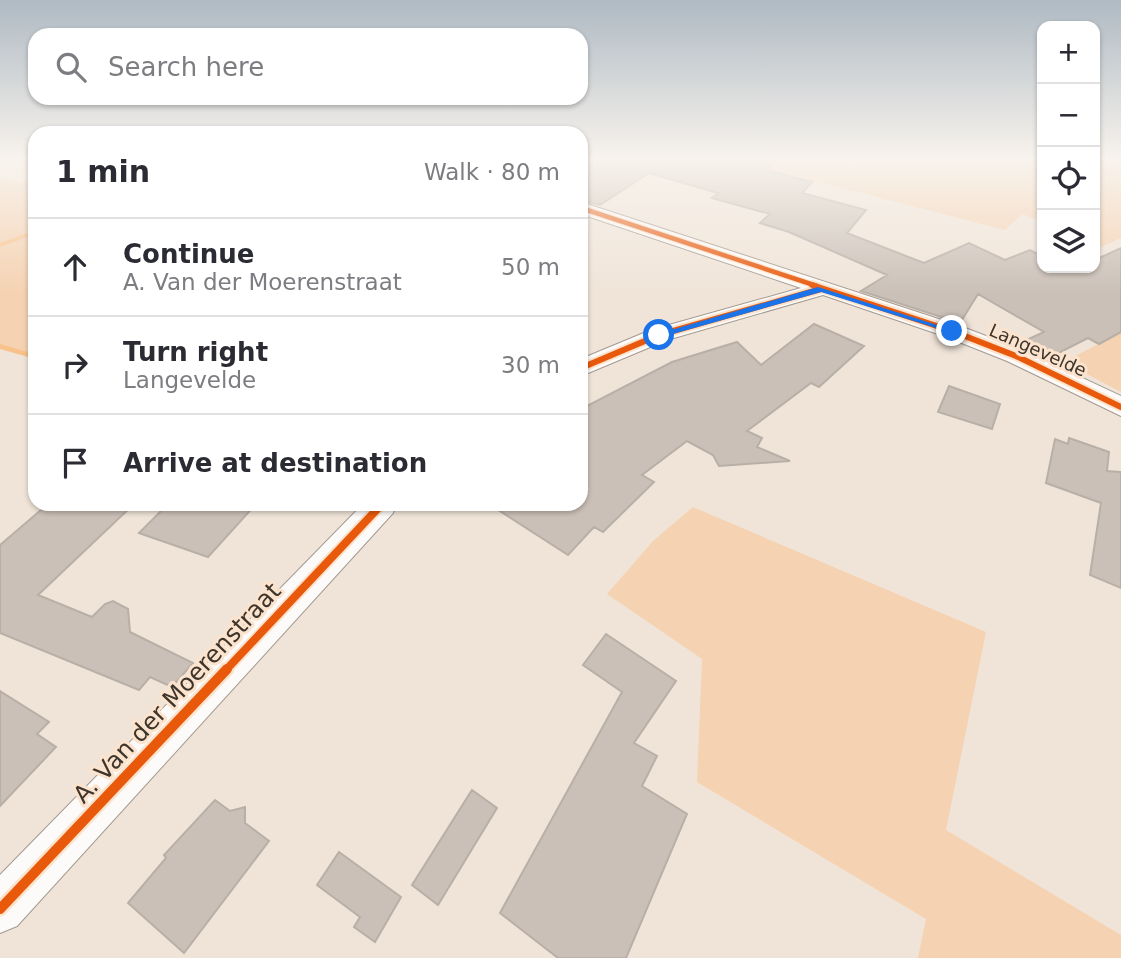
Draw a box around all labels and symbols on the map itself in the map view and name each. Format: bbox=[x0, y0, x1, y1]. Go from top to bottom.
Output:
route end bbox=[936, 315, 967, 346]
route start bbox=[643, 319, 674, 350]
street label: Langevelde bbox=[986, 319, 1090, 381]
street label: A. Van der Moerenstraat bbox=[68, 577, 286, 809]

